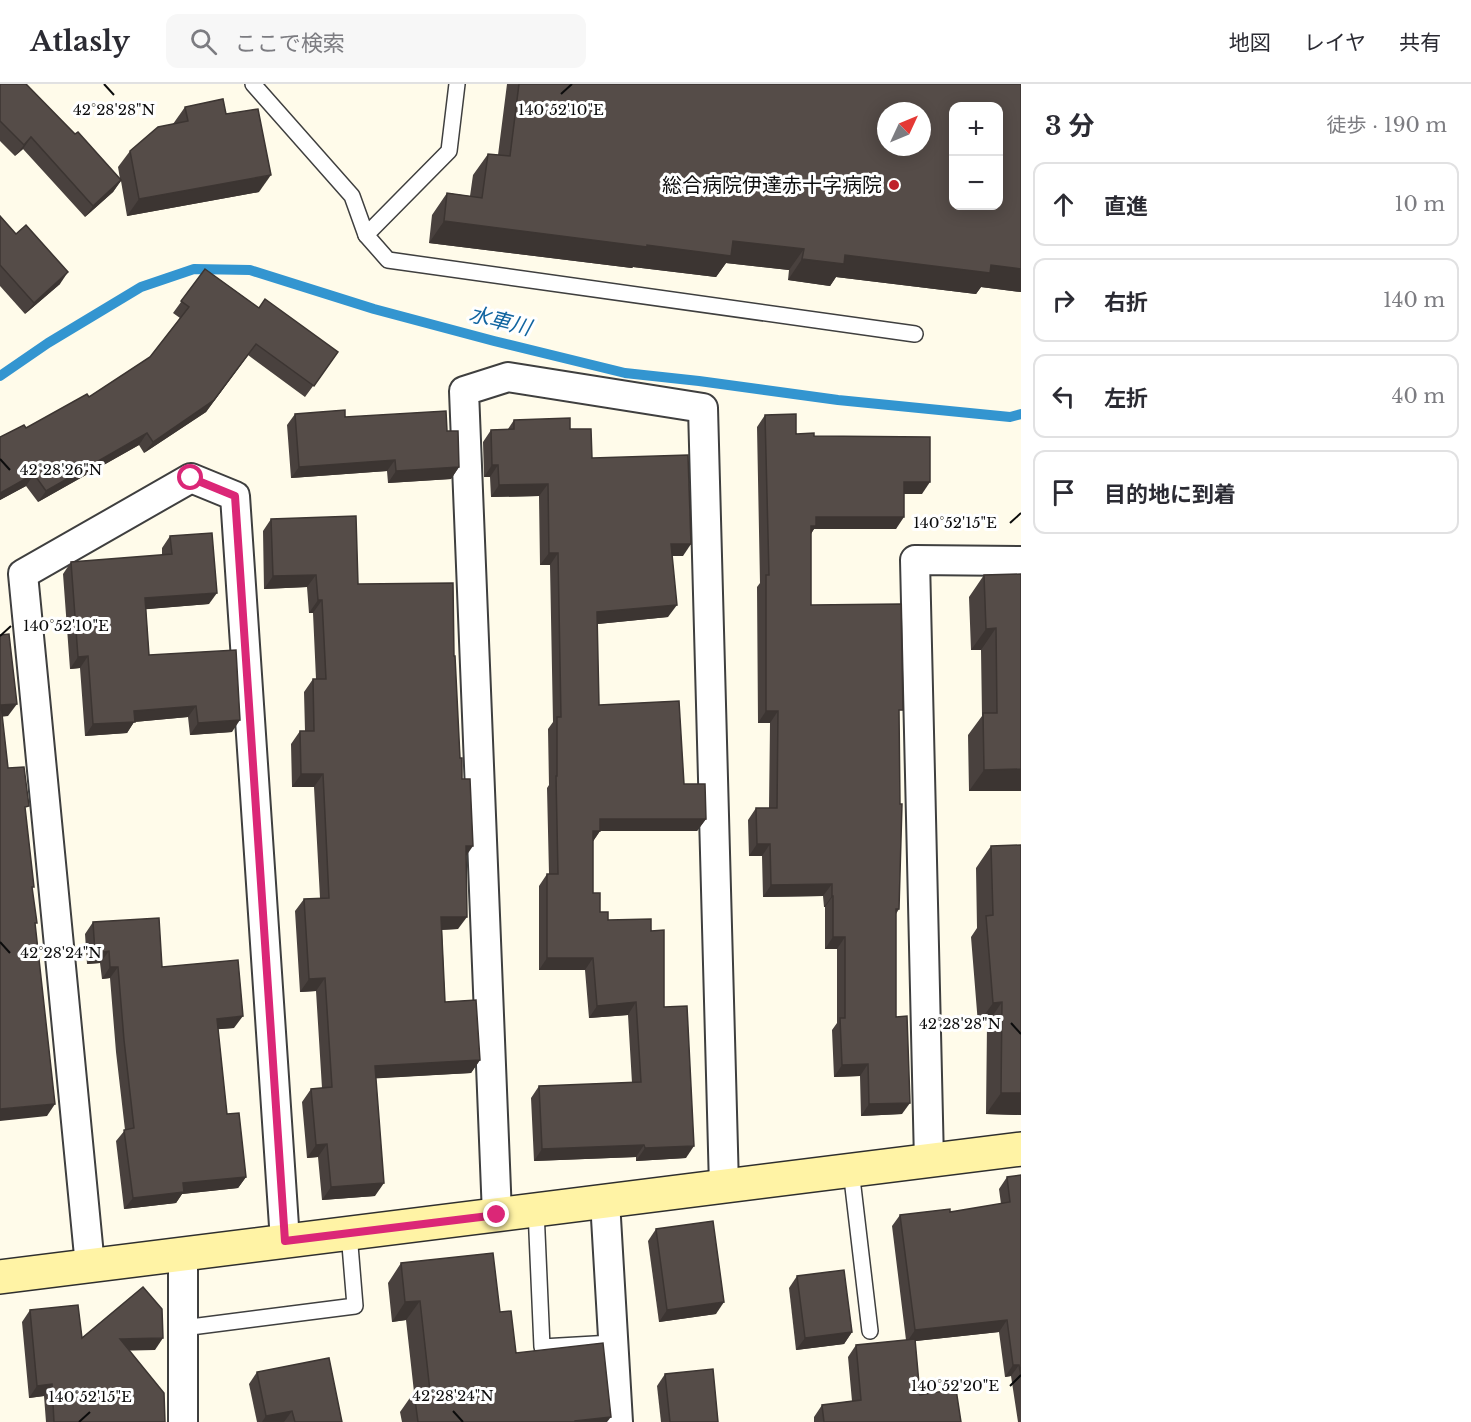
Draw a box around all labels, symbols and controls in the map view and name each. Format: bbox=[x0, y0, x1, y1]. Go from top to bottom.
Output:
search box bbox=[166, 14, 586, 68]
text: Atlasly bbox=[30, 24, 130, 59]
icon: search bbox=[187, 25, 220, 58]
text: ここで検索 bbox=[235, 30, 345, 57]
text: 地図 bbox=[1229, 30, 1271, 56]
text: レイヤ bbox=[1304, 30, 1366, 56]
text: 共有 bbox=[1399, 30, 1441, 56]
text: 42°28'28"N bbox=[73, 100, 155, 119]
text: 140°52'10"E bbox=[518, 100, 604, 119]
north arrow bbox=[877, 102, 931, 156]
map controls bbox=[949, 102, 1003, 210]
button: + bbox=[949, 102, 1003, 156]
text: 3 分 bbox=[1045, 110, 1094, 142]
text: 徒歩 · 190 m bbox=[1327, 113, 1447, 137]
button: − bbox=[949, 156, 1003, 210]
place label: 総合病院伊達赤十字病院 bbox=[662, 173, 882, 197]
marker: 総合病院伊達赤十字病院 bbox=[887, 178, 901, 192]
icon: ahead bbox=[1047, 188, 1080, 221]
text: 10 m bbox=[1395, 192, 1445, 216]
text: 直進 bbox=[1104, 193, 1148, 220]
icon: right bbox=[1047, 284, 1080, 317]
text: 140 m bbox=[1383, 288, 1445, 312]
text: 右折 bbox=[1104, 289, 1148, 316]
water label: 水車川 bbox=[466, 301, 536, 342]
icon: left bbox=[1047, 380, 1080, 413]
text: 40 m bbox=[1392, 384, 1445, 408]
text: 左折 bbox=[1104, 385, 1148, 412]
text: 42°28'26"N bbox=[20, 460, 102, 479]
route start bbox=[177, 464, 203, 490]
icon: arrive bbox=[1047, 476, 1080, 509]
text: 目的地に到着 bbox=[1104, 481, 1236, 508]
text: 140°52'15"E bbox=[913, 513, 997, 532]
text: 140°52'10"E bbox=[23, 616, 109, 635]
text: 42°28'24"N bbox=[20, 943, 102, 962]
text: 42°28'28"N bbox=[919, 1014, 1001, 1033]
route end bbox=[483, 1201, 509, 1227]
text: 140°52'20"E bbox=[911, 1376, 999, 1395]
text: 42°28'24"N bbox=[412, 1386, 494, 1405]
text: 140°52'15"E bbox=[48, 1387, 132, 1406]

